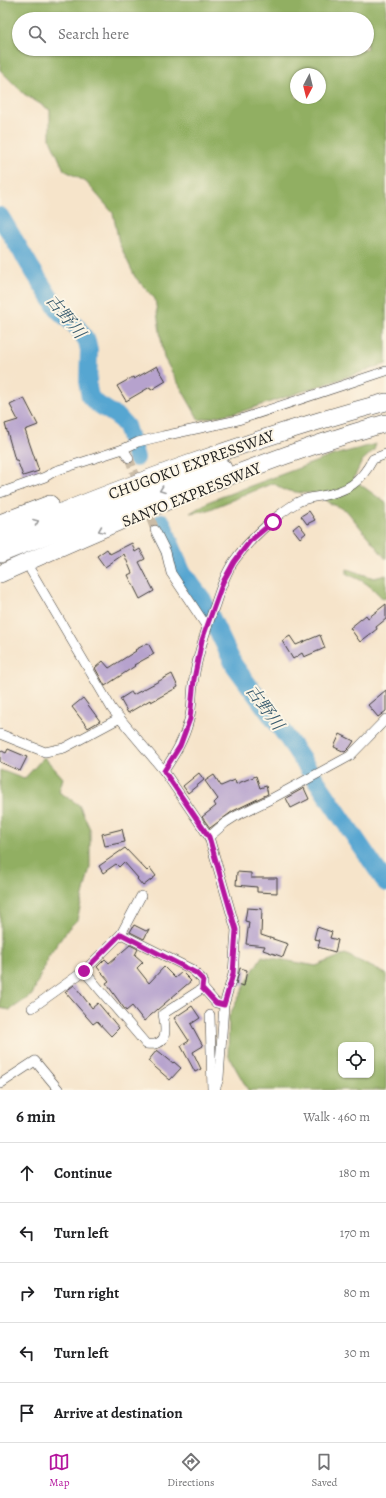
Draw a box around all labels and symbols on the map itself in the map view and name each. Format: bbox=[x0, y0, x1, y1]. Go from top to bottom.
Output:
north arrow bbox=[290, 68, 326, 104]
water label: 古野川 bbox=[41, 289, 92, 345]
street label: CHUGOKU EXPRESSWAY bbox=[105, 424, 278, 505]
street label: SANYO EXPRESSWAY bbox=[118, 457, 265, 533]
one-way arrow bbox=[158, 485, 165, 493]
route start bbox=[264, 513, 282, 531]
one-way arrow bbox=[33, 519, 40, 527]
one-way arrow bbox=[97, 526, 104, 534]
water label: 古野川 bbox=[240, 680, 290, 736]
route end bbox=[75, 962, 93, 980]

